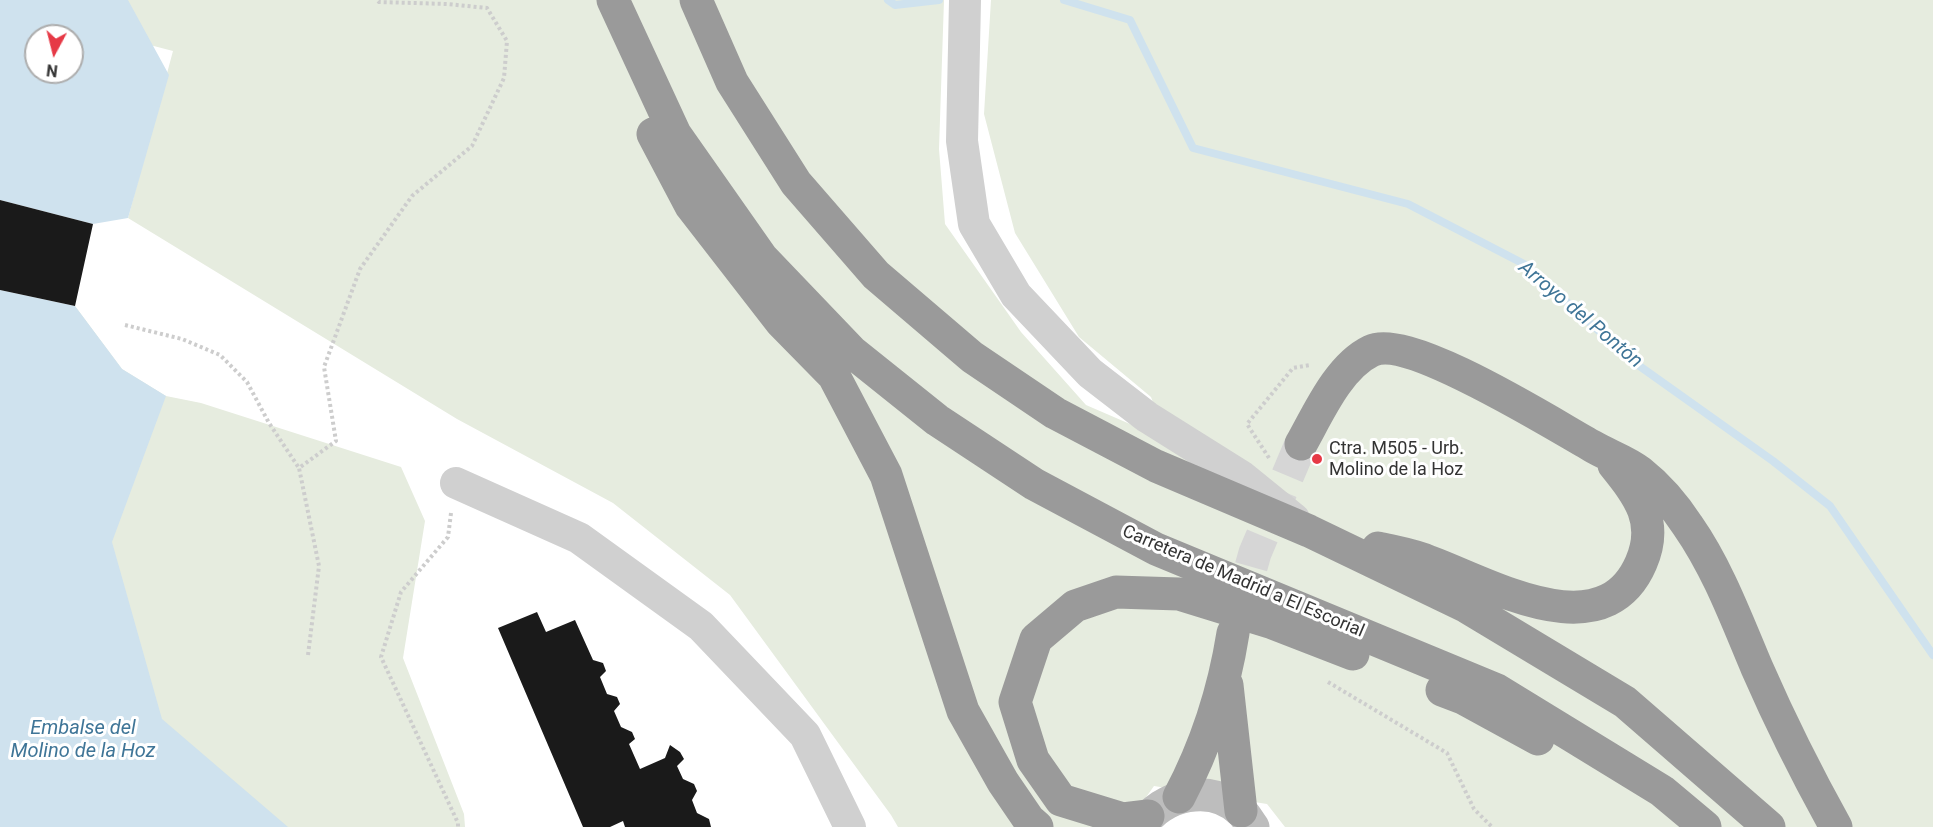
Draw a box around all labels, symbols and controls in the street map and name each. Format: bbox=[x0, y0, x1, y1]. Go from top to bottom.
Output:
north arrow bbox=[24, 24, 84, 84]
text: N bbox=[45, 60, 59, 80]
water label: Arroyo del Pontón bbox=[1513, 256, 1647, 374]
place label: Ctra. M505 - Urb. Molino de la Hoz bbox=[1329, 438, 1464, 480]
marker: Ctra. M505 - Urb. Molino de la Hoz bbox=[1310, 452, 1324, 466]
street label: Carretera de Madrid a El Escorial bbox=[1119, 521, 1367, 643]
water label: Embalse del Molino de la Hoz bbox=[11, 717, 155, 764]

